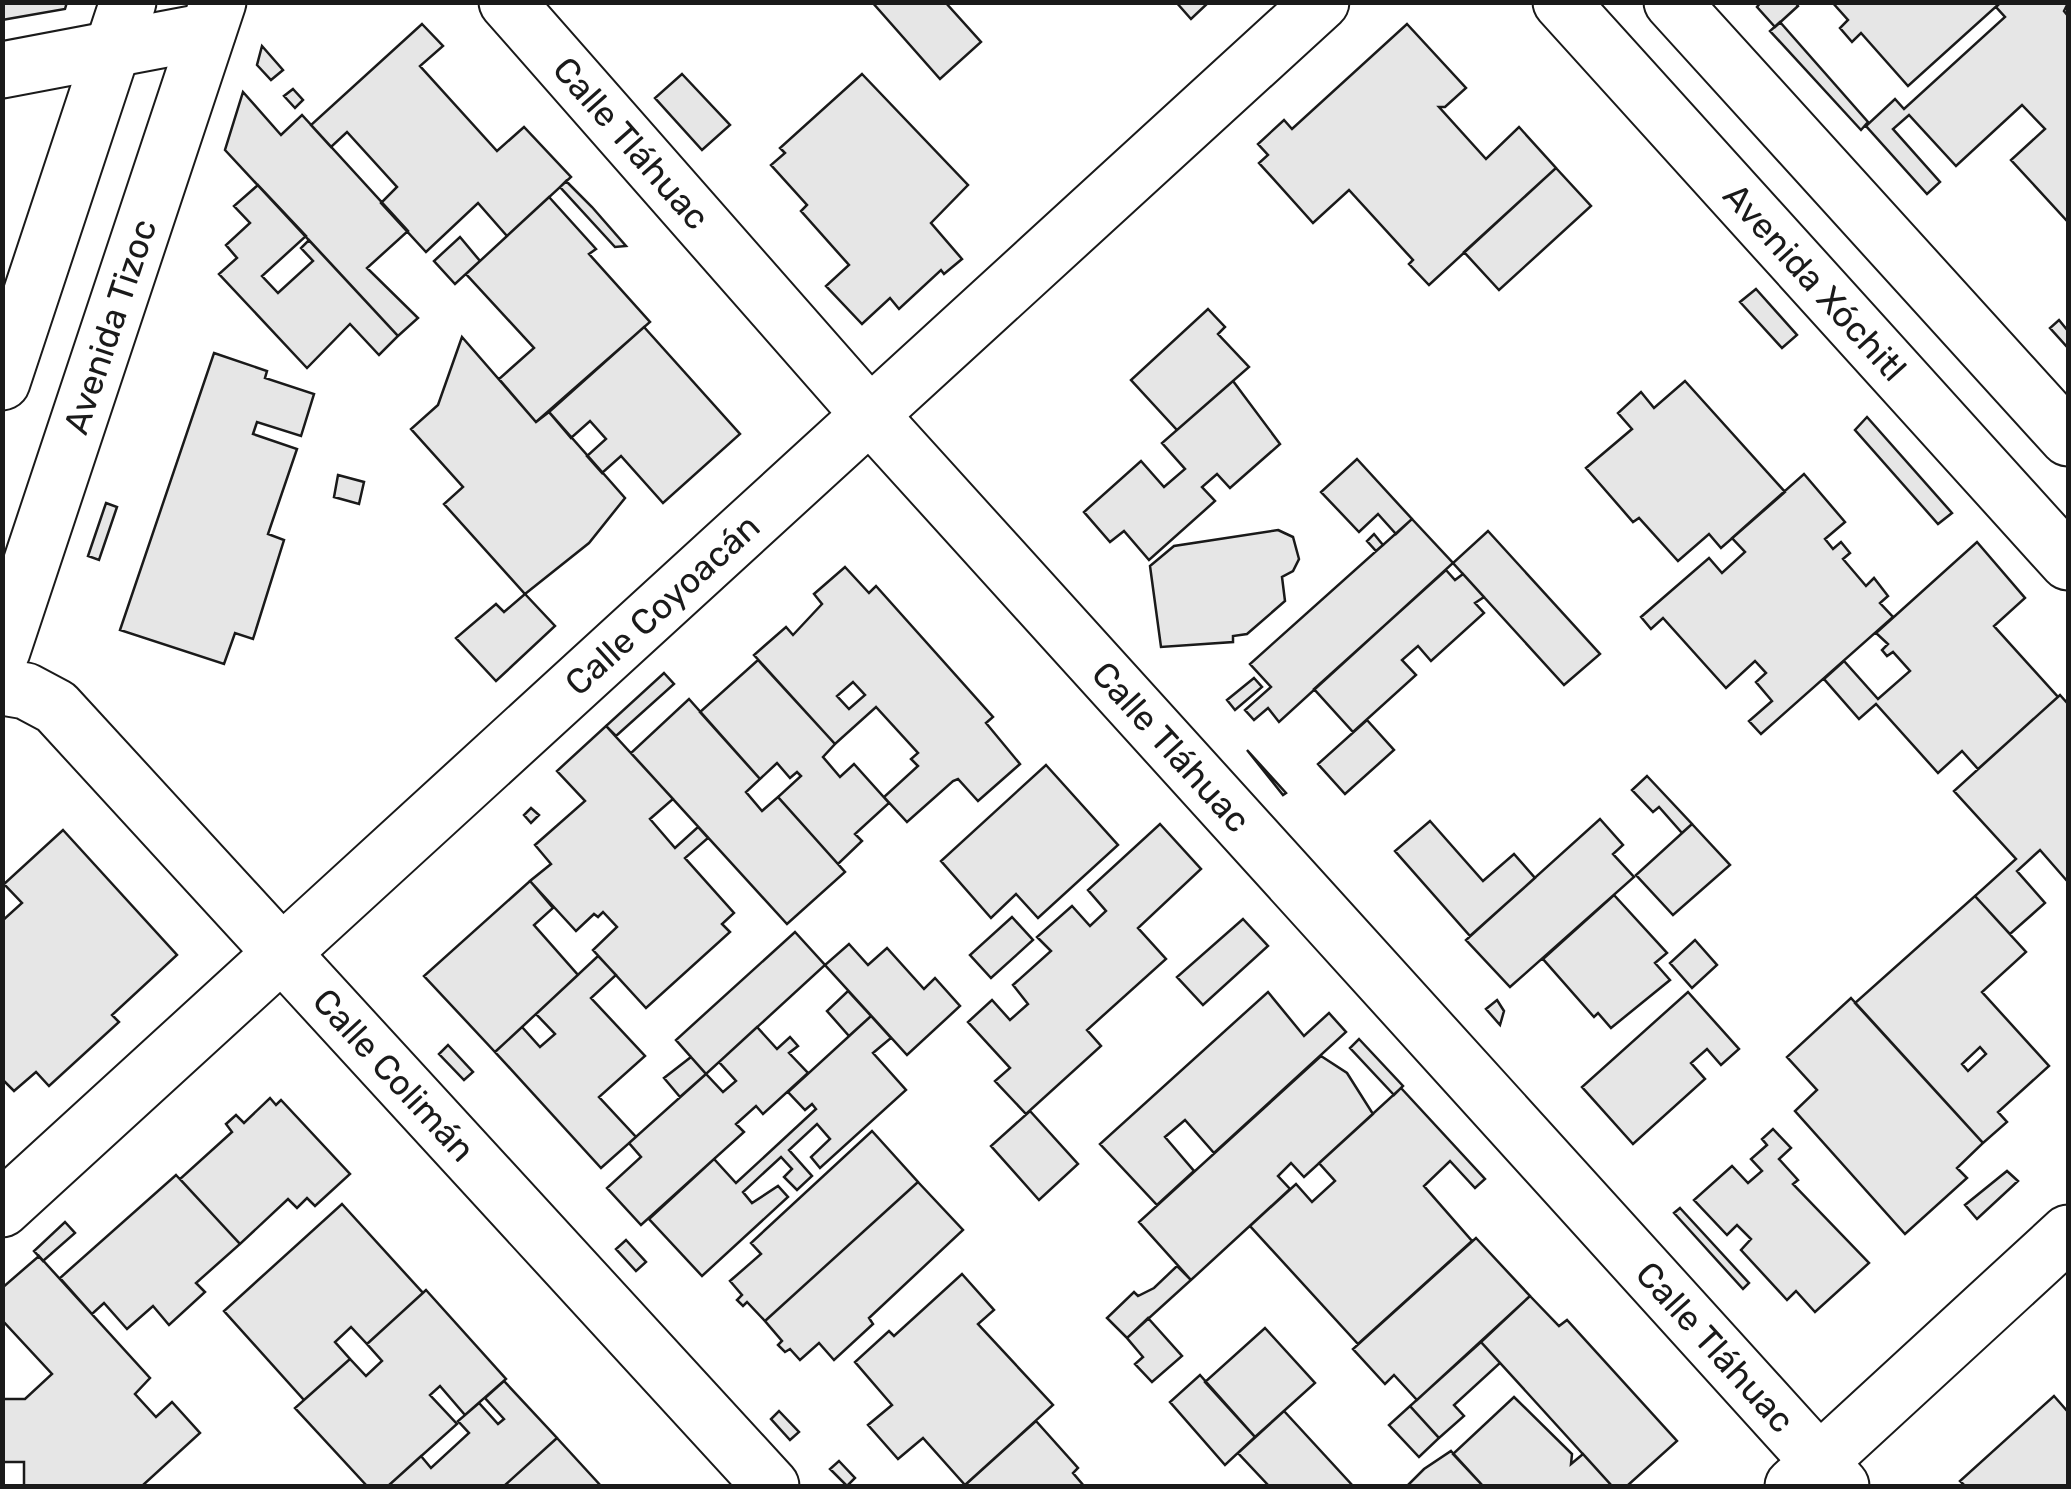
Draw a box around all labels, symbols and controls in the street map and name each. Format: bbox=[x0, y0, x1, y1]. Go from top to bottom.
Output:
street label: Calle Tláhuac bbox=[544, 48, 718, 238]
street label: Avenida Xóchitl bbox=[1715, 175, 1915, 390]
street label: Avenida Tizoc bbox=[55, 214, 165, 439]
street label: Calle Coyoacán bbox=[556, 505, 768, 704]
street label: Calle Tláhuac bbox=[1083, 653, 1259, 841]
street label: Calle Colimán bbox=[304, 980, 484, 1170]
street label: Calle Tláhuac bbox=[1627, 1253, 1803, 1441]

